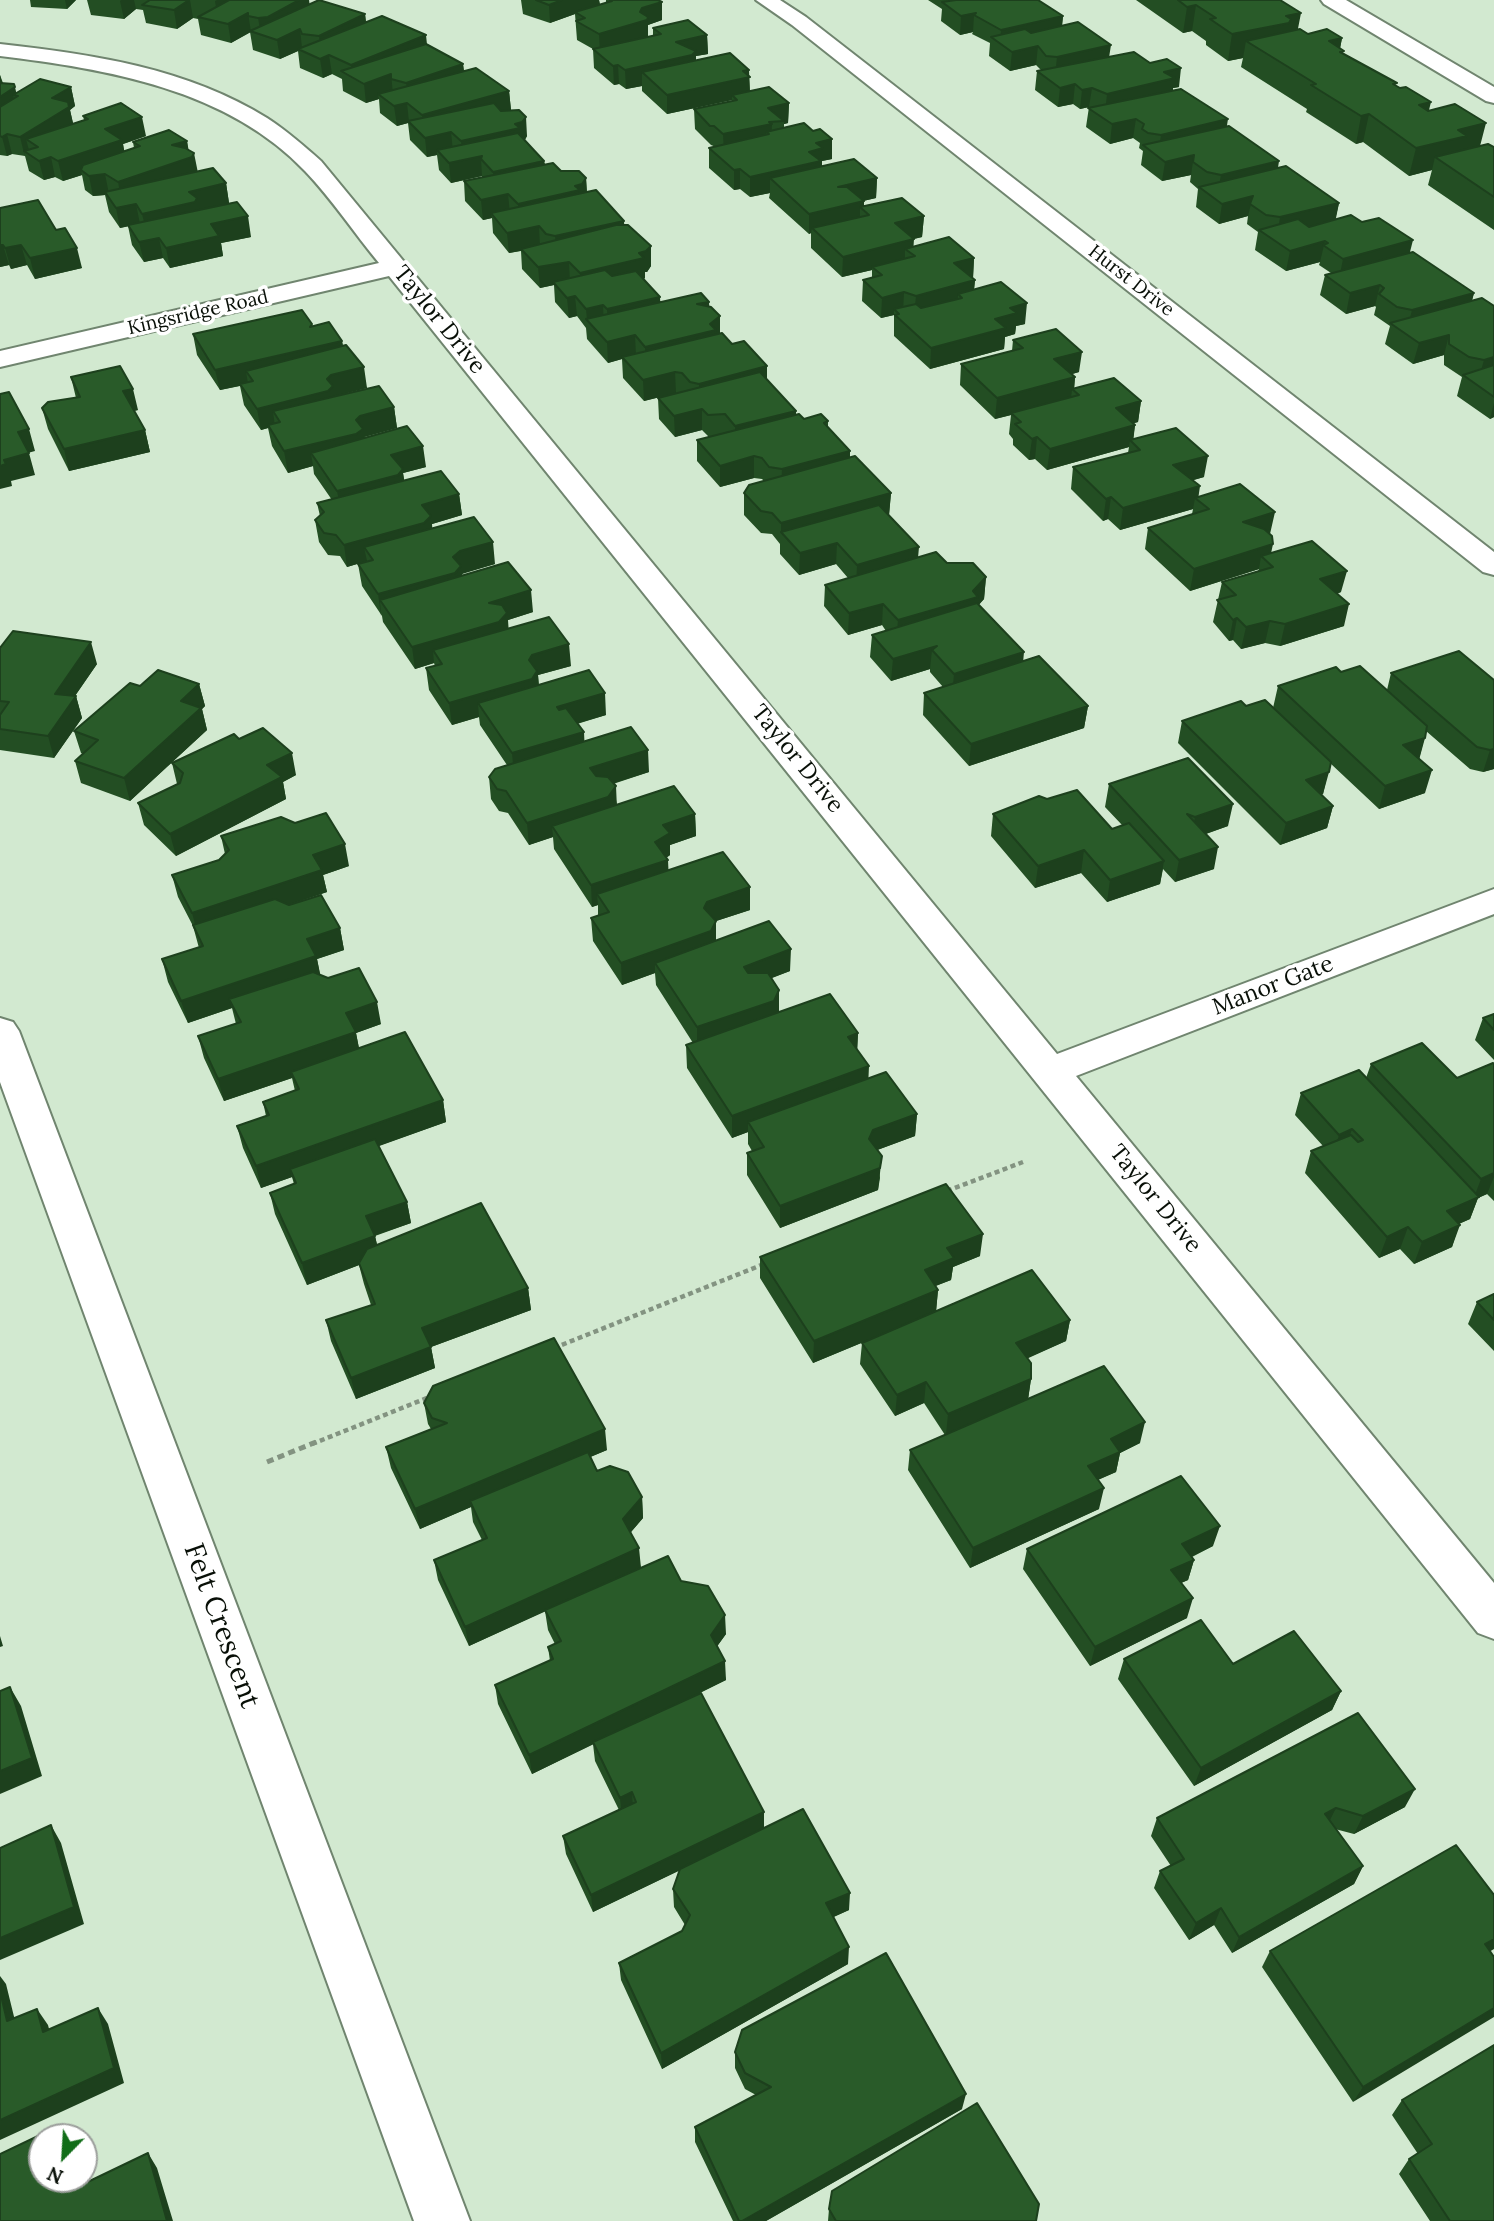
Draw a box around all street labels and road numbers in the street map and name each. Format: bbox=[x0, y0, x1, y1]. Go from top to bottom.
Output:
street label: Hurst Drive bbox=[1084, 240, 1178, 322]
street label: Taylor Drive bbox=[387, 260, 491, 380]
street label: Kingsridge Road bbox=[125, 286, 271, 340]
street label: Taylor Drive bbox=[745, 699, 849, 819]
street label: Manor Gate bbox=[1209, 950, 1337, 1022]
street label: Taylor Drive bbox=[1103, 1139, 1207, 1259]
street label: Felt Crescent bbox=[176, 1539, 266, 1713]

